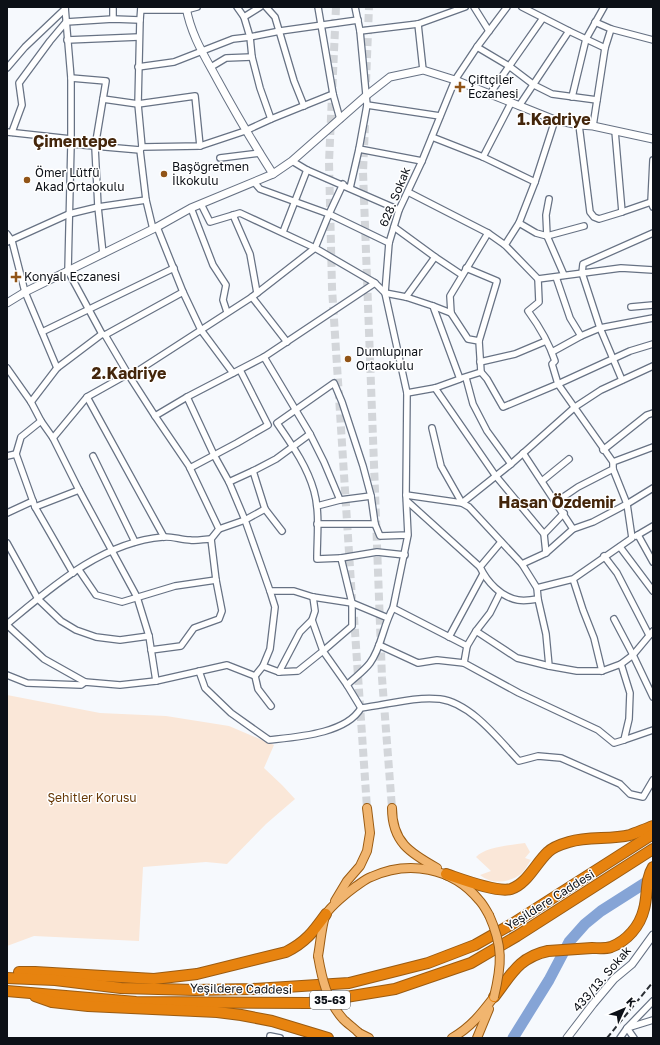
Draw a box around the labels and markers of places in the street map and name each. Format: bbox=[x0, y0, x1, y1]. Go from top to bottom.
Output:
place label: Çiftçiler Eczanesi bbox=[468, 72, 519, 101]
marker: Çiftçiler Eczanesi bbox=[455, 82, 465, 92]
place label: Başöğretmen İlkokulu bbox=[172, 159, 249, 188]
place label: Ömer Lütfü Akad Ortaokulu bbox=[35, 165, 125, 194]
marker: Başöğretmen İlkokulu bbox=[159, 169, 169, 179]
marker: Ömer Lütfü Akad Ortaokulu bbox=[22, 175, 32, 185]
place label: Konyalı Eczanesi bbox=[24, 269, 120, 284]
marker: Konyalı Eczanesi bbox=[11, 272, 21, 282]
place label: Dumlupınar Ortaokulu bbox=[356, 344, 423, 373]
marker: Dumlupınar Ortaokulu bbox=[343, 354, 353, 364]

